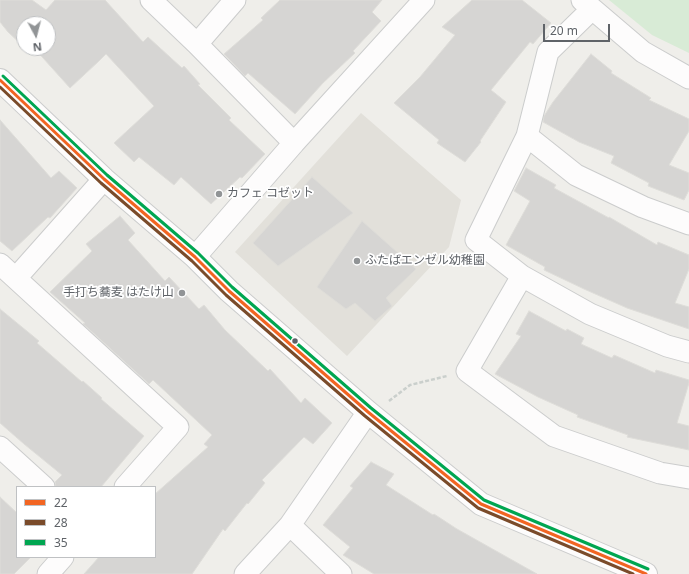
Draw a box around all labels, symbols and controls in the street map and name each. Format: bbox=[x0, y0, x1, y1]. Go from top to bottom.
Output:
north arrow bbox=[16, 16, 56, 56]
scale bar bbox=[545, 16, 612, 42]
text: 20 m bbox=[550, 22, 578, 39]
text: N bbox=[32, 39, 43, 55]
place label: カフェ コゼット bbox=[227, 187, 314, 201]
marker: カフェ コゼット bbox=[214, 189, 224, 199]
place label: ふたばエンゼル幼稚園 bbox=[365, 254, 485, 268]
marker: ふたばエンゼル幼稚園 bbox=[352, 256, 362, 266]
place label: 手打ち蕎麦 はたけ山 bbox=[63, 286, 174, 300]
marker: 手打ち蕎麦 はたけ山 bbox=[177, 288, 187, 298]
unlabelled marker bbox=[290, 336, 300, 346]
legend bbox=[16, 486, 156, 558]
text: 22 bbox=[54, 494, 68, 511]
text: 28 bbox=[54, 514, 68, 531]
text: 35 bbox=[54, 534, 68, 551]

